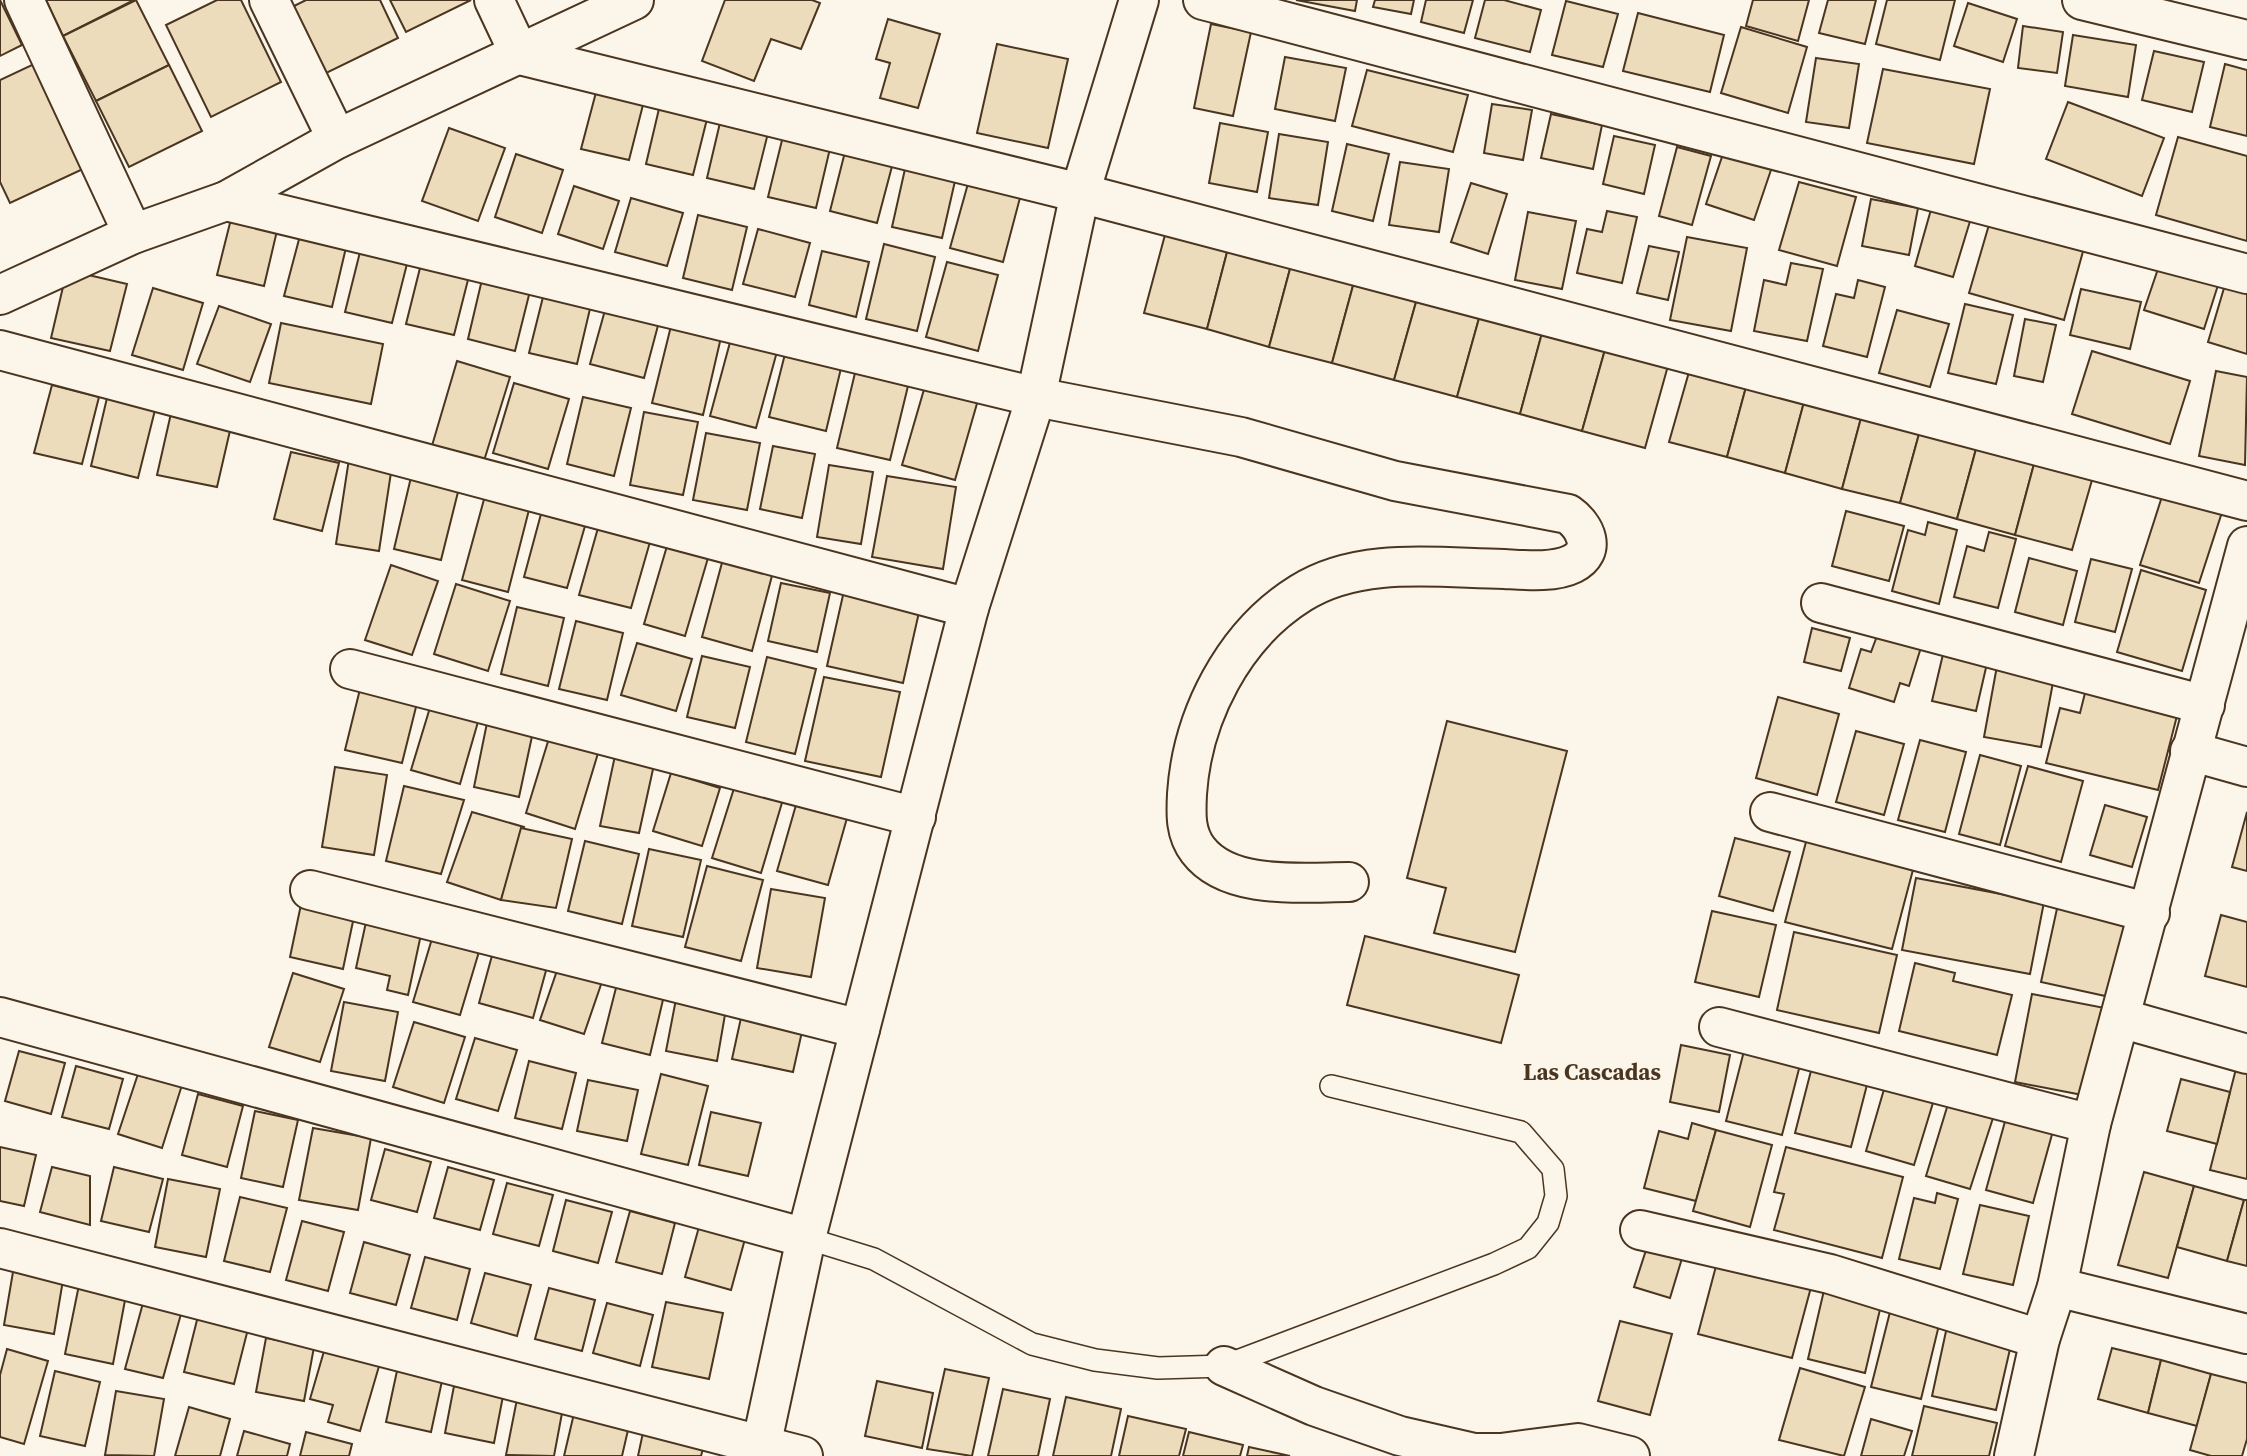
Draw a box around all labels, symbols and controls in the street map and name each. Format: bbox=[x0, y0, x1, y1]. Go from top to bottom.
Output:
district label: Las Cascadas bbox=[1523, 1056, 1661, 1088]

